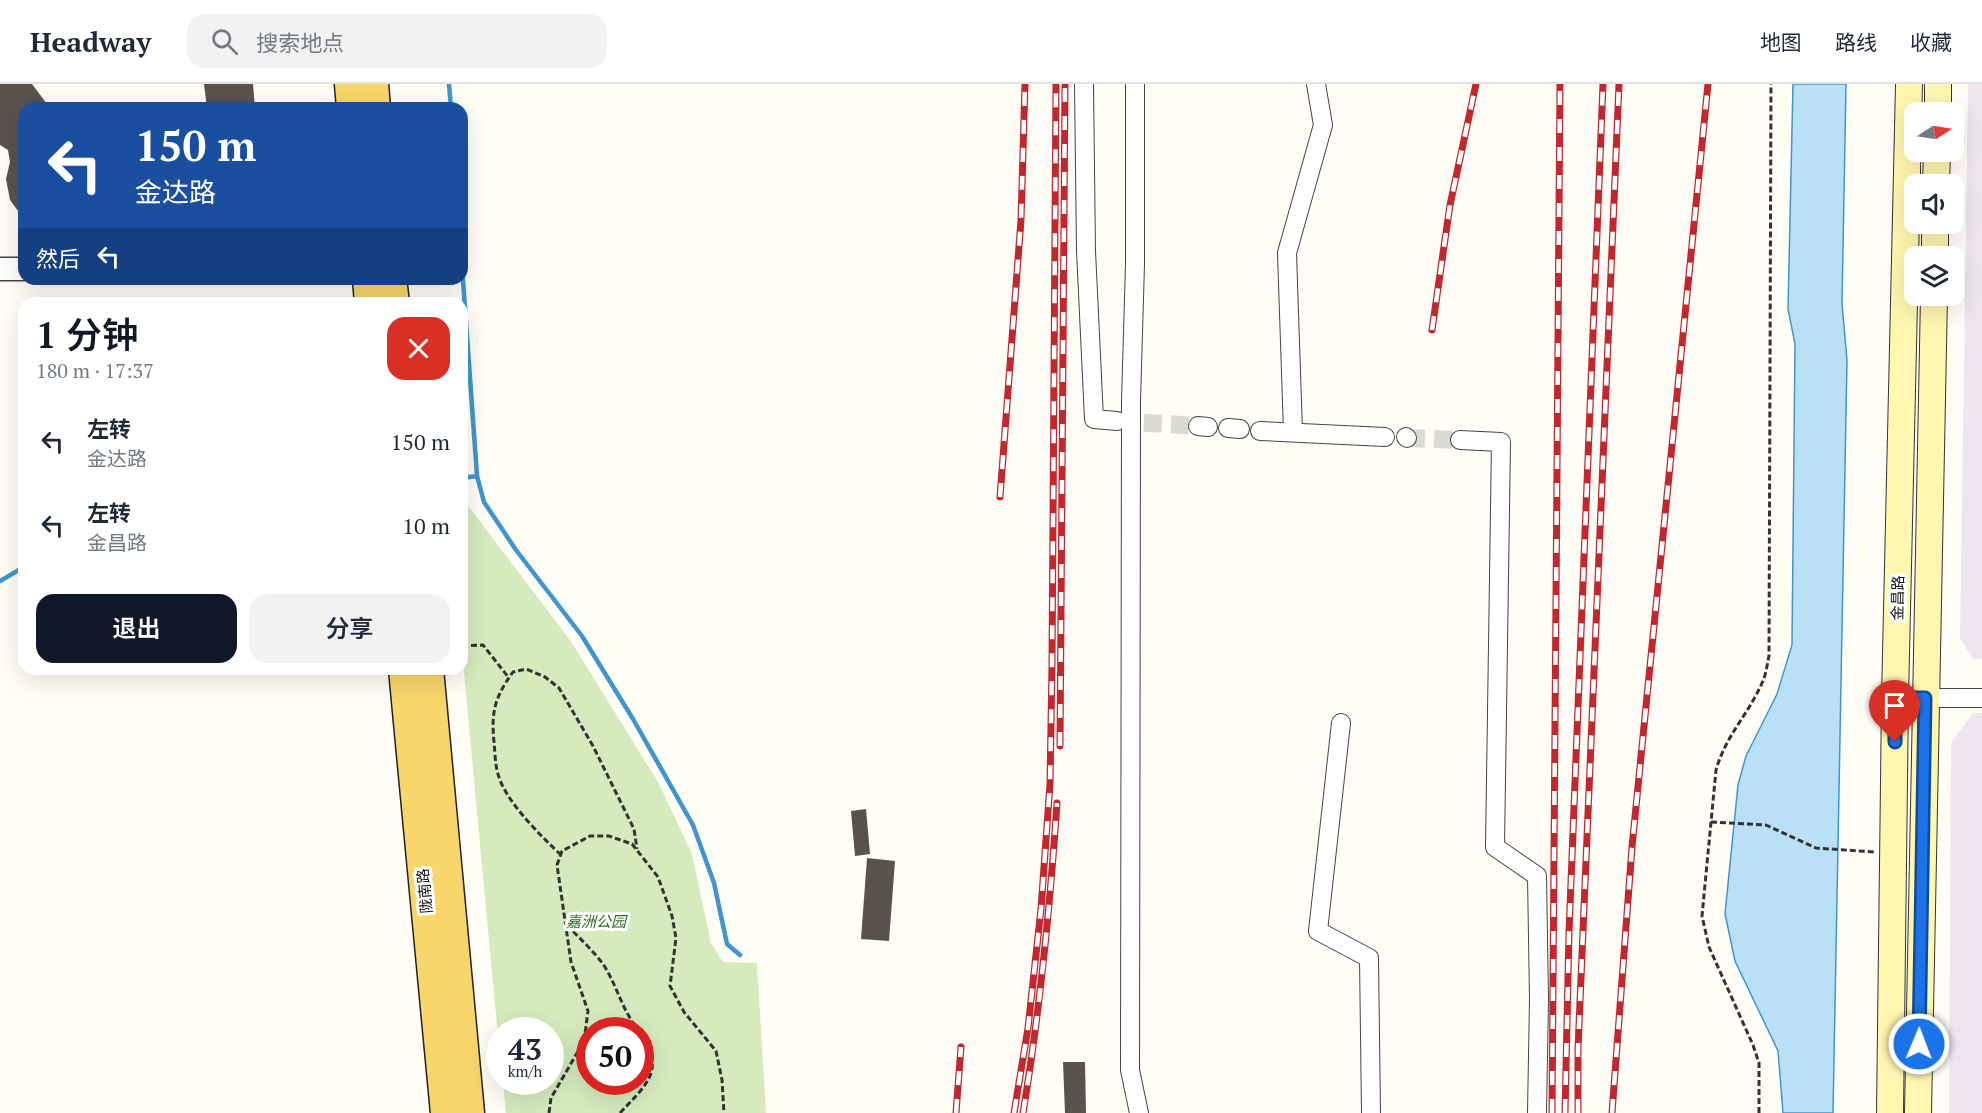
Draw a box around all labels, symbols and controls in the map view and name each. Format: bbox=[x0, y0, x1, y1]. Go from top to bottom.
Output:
search box bbox=[187, 14, 607, 68]
text: Headway bbox=[30, 23, 151, 60]
icon: search bbox=[208, 25, 241, 58]
text: 搜索地点 bbox=[256, 28, 344, 57]
text: 地图 bbox=[1760, 28, 1802, 56]
text: 路线 bbox=[1835, 28, 1877, 56]
text: 收藏 bbox=[1910, 28, 1952, 56]
north arrow bbox=[1904, 102, 1964, 162]
map controls bbox=[1904, 102, 1964, 306]
text: 150 m bbox=[135, 117, 256, 173]
icon: left bbox=[36, 126, 114, 204]
text: 金达路 bbox=[135, 174, 216, 210]
button: sound bbox=[1904, 174, 1964, 234]
icon: left bbox=[92, 240, 125, 273]
text: 然后 bbox=[36, 244, 80, 273]
button: layers bbox=[1904, 246, 1964, 306]
text: 1 分钟 bbox=[36, 311, 138, 358]
button: close bbox=[387, 317, 450, 380]
text: 180 m · 17:37 bbox=[36, 357, 154, 384]
text: 左转 bbox=[87, 414, 131, 443]
icon: left bbox=[36, 425, 69, 458]
text: 150 m bbox=[390, 427, 450, 456]
text: 金达路 bbox=[87, 445, 147, 472]
text: 左转 bbox=[87, 498, 131, 527]
icon: left bbox=[36, 509, 69, 542]
text: 10 m bbox=[402, 511, 450, 540]
text: 金昌路 bbox=[87, 529, 147, 556]
street label: 金昌路 bbox=[1887, 575, 1907, 621]
button: 退出 bbox=[36, 594, 237, 663]
button: 分享 bbox=[249, 594, 450, 663]
pin bbox=[1869, 680, 1920, 742]
icon: arrive bbox=[1878, 689, 1911, 722]
street label: 陇南路 bbox=[412, 868, 436, 914]
park label: 嘉洲公园 bbox=[566, 911, 628, 931]
position arrow bbox=[1887, 1012, 1951, 1076]
speed limit sign: 50 bbox=[576, 1017, 654, 1095]
text: 43 bbox=[508, 1029, 542, 1069]
text: km/h bbox=[508, 1061, 542, 1081]

